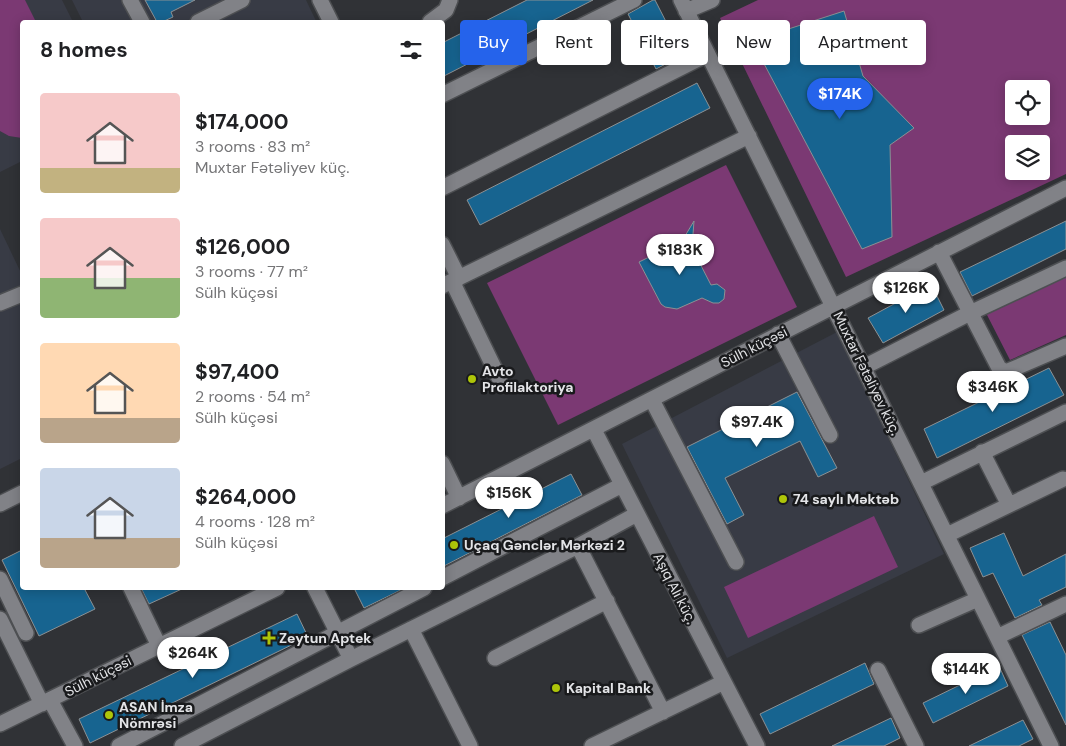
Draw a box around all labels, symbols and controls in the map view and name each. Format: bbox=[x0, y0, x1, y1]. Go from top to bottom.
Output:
chip: Buy bbox=[460, 20, 527, 65]
chip: Rent bbox=[537, 20, 611, 65]
chip: Filters bbox=[621, 20, 708, 65]
chip: New bbox=[718, 20, 790, 65]
chip: Apartment bbox=[800, 20, 926, 65]
text: 8 homes bbox=[40, 36, 128, 64]
icon: filters bbox=[397, 36, 425, 64]
pin: $174K bbox=[805, 78, 875, 120]
map controls bbox=[1005, 80, 1050, 180]
button: locate bbox=[1005, 80, 1050, 125]
text: $174K bbox=[818, 83, 862, 104]
text: $174,000 bbox=[195, 108, 289, 136]
icon: home bbox=[80, 113, 140, 173]
button: layers bbox=[1005, 135, 1050, 180]
text: 3 rooms · 83 m² bbox=[195, 136, 310, 157]
text: Muxtar Fətəliyev küç. bbox=[195, 157, 349, 178]
text: $126,000 bbox=[195, 233, 290, 261]
pin: $183K bbox=[645, 234, 715, 276]
icon: home bbox=[80, 238, 140, 298]
text: $183K bbox=[657, 239, 703, 260]
text: 3 rooms · 77 m² bbox=[195, 261, 308, 282]
pin: $126K bbox=[871, 272, 941, 314]
text: $126K bbox=[883, 277, 929, 298]
text: Sülh küçəsi bbox=[195, 282, 278, 303]
street label: Muxtar Fətəliyev küç. bbox=[829, 308, 905, 438]
street label: Sülh küçəsi bbox=[718, 323, 790, 371]
text: $97,400 bbox=[195, 358, 279, 386]
place label: Avto Profilaktoriya bbox=[482, 362, 573, 396]
icon: home bbox=[80, 363, 140, 423]
pin: $346K bbox=[958, 370, 1028, 413]
marker: Avto Profilaktoriya bbox=[466, 373, 478, 385]
text: $346K bbox=[968, 376, 1018, 397]
text: 2 rooms · 54 m² bbox=[195, 386, 310, 407]
pin: $97.4K bbox=[716, 406, 798, 448]
text: Sülh küçəsi bbox=[195, 407, 278, 428]
text: $97.4K bbox=[731, 411, 783, 432]
pin: $156K bbox=[474, 476, 544, 519]
text: $156K bbox=[486, 482, 532, 503]
text: $264,000 bbox=[195, 483, 296, 511]
icon: home bbox=[80, 488, 140, 548]
place label: 74 saylı Məktəb bbox=[793, 490, 899, 508]
marker: 74 saylı Məktəb bbox=[777, 493, 789, 505]
text: 4 rooms · 128 m² bbox=[195, 511, 315, 532]
text: Sülh küçəsi bbox=[195, 532, 278, 553]
place label: Uçaq Gənclər Mərkəzi 2 bbox=[464, 536, 625, 554]
marker: Uçaq Gənclər Mərkəzi 2 bbox=[448, 539, 460, 551]
street label: Aşıq Alı küç. bbox=[649, 550, 701, 627]
place label: Zeytun Aptek bbox=[279, 629, 371, 647]
marker: Zeytun Aptek bbox=[263, 632, 275, 644]
pin: $264K bbox=[158, 636, 228, 679]
text: $264K bbox=[168, 642, 218, 663]
street label: Sülh küçəsi bbox=[62, 652, 134, 700]
pin: $144K bbox=[931, 652, 1001, 695]
text: $144K bbox=[943, 658, 989, 679]
place label: Kapital Bank bbox=[566, 679, 651, 697]
marker: Kapital Bank bbox=[550, 682, 562, 694]
place label: ASAN İmza Nömrəsi bbox=[119, 698, 193, 732]
marker: ASAN İmza Nömrəsi bbox=[103, 709, 115, 721]

